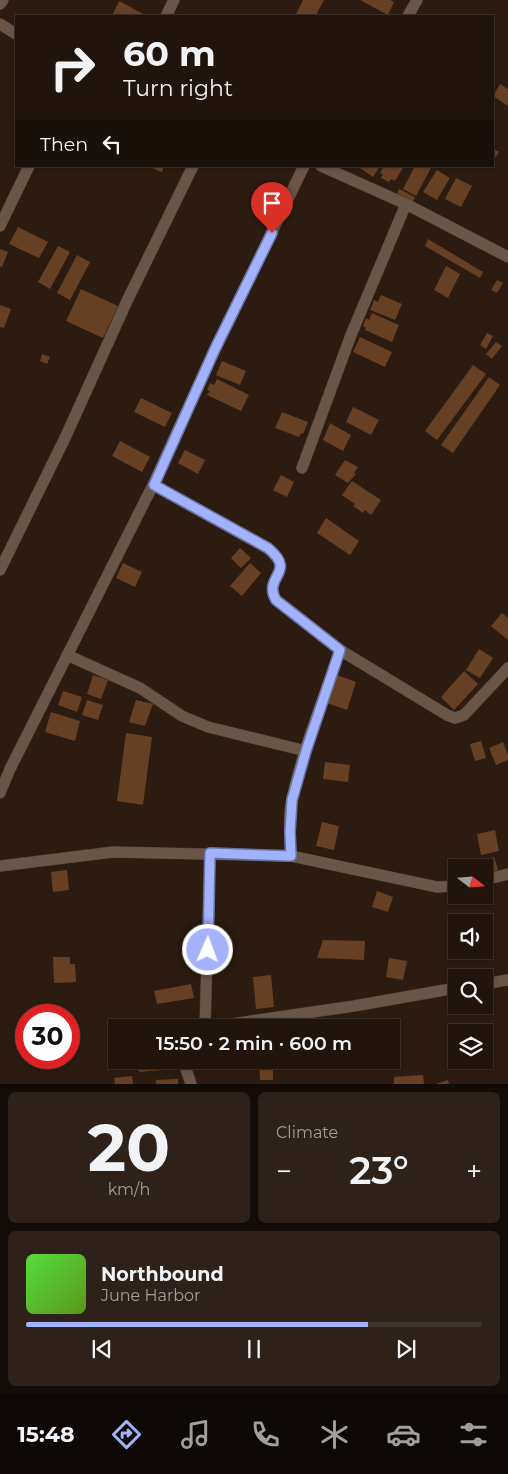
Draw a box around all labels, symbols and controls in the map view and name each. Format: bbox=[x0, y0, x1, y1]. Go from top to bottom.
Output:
text: 60 m bbox=[123, 32, 216, 75]
icon: right bbox=[40, 35, 105, 100]
text: Turn right bbox=[123, 75, 233, 102]
icon: left bbox=[98, 130, 126, 158]
text: Then bbox=[40, 133, 88, 156]
pin bbox=[251, 182, 293, 233]
icon: arrive bbox=[258, 189, 286, 217]
north arrow bbox=[448, 859, 492, 904]
map controls bbox=[448, 859, 493, 1069]
button: sound bbox=[448, 914, 493, 959]
position arrow bbox=[181, 923, 233, 975]
button: search bbox=[448, 969, 493, 1014]
speed limit sign: 30 bbox=[15, 1004, 80, 1069]
button: layers bbox=[448, 1024, 493, 1069]
text: 15:50 · 2 min · 600 m bbox=[156, 1032, 352, 1055]
text: 20 bbox=[88, 1108, 170, 1187]
text: Climate bbox=[276, 1123, 338, 1142]
text: 23° bbox=[349, 1147, 409, 1194]
text: − bbox=[276, 1154, 292, 1188]
text: + bbox=[466, 1154, 482, 1188]
text: km/h bbox=[108, 1180, 150, 1199]
text: Northbound bbox=[101, 1263, 224, 1286]
text: June Harbor bbox=[101, 1286, 200, 1305]
icon: previous bbox=[88, 1335, 116, 1363]
icon: pause bbox=[240, 1335, 268, 1363]
icon: next bbox=[392, 1335, 420, 1363]
icon: directions bbox=[109, 1417, 144, 1452]
icon: music bbox=[178, 1417, 213, 1452]
icon: phone bbox=[248, 1417, 283, 1452]
icon: climate bbox=[317, 1417, 352, 1452]
icon: car bbox=[386, 1417, 421, 1452]
icon: filters bbox=[456, 1417, 491, 1452]
text: 15:48 bbox=[17, 1421, 75, 1448]

